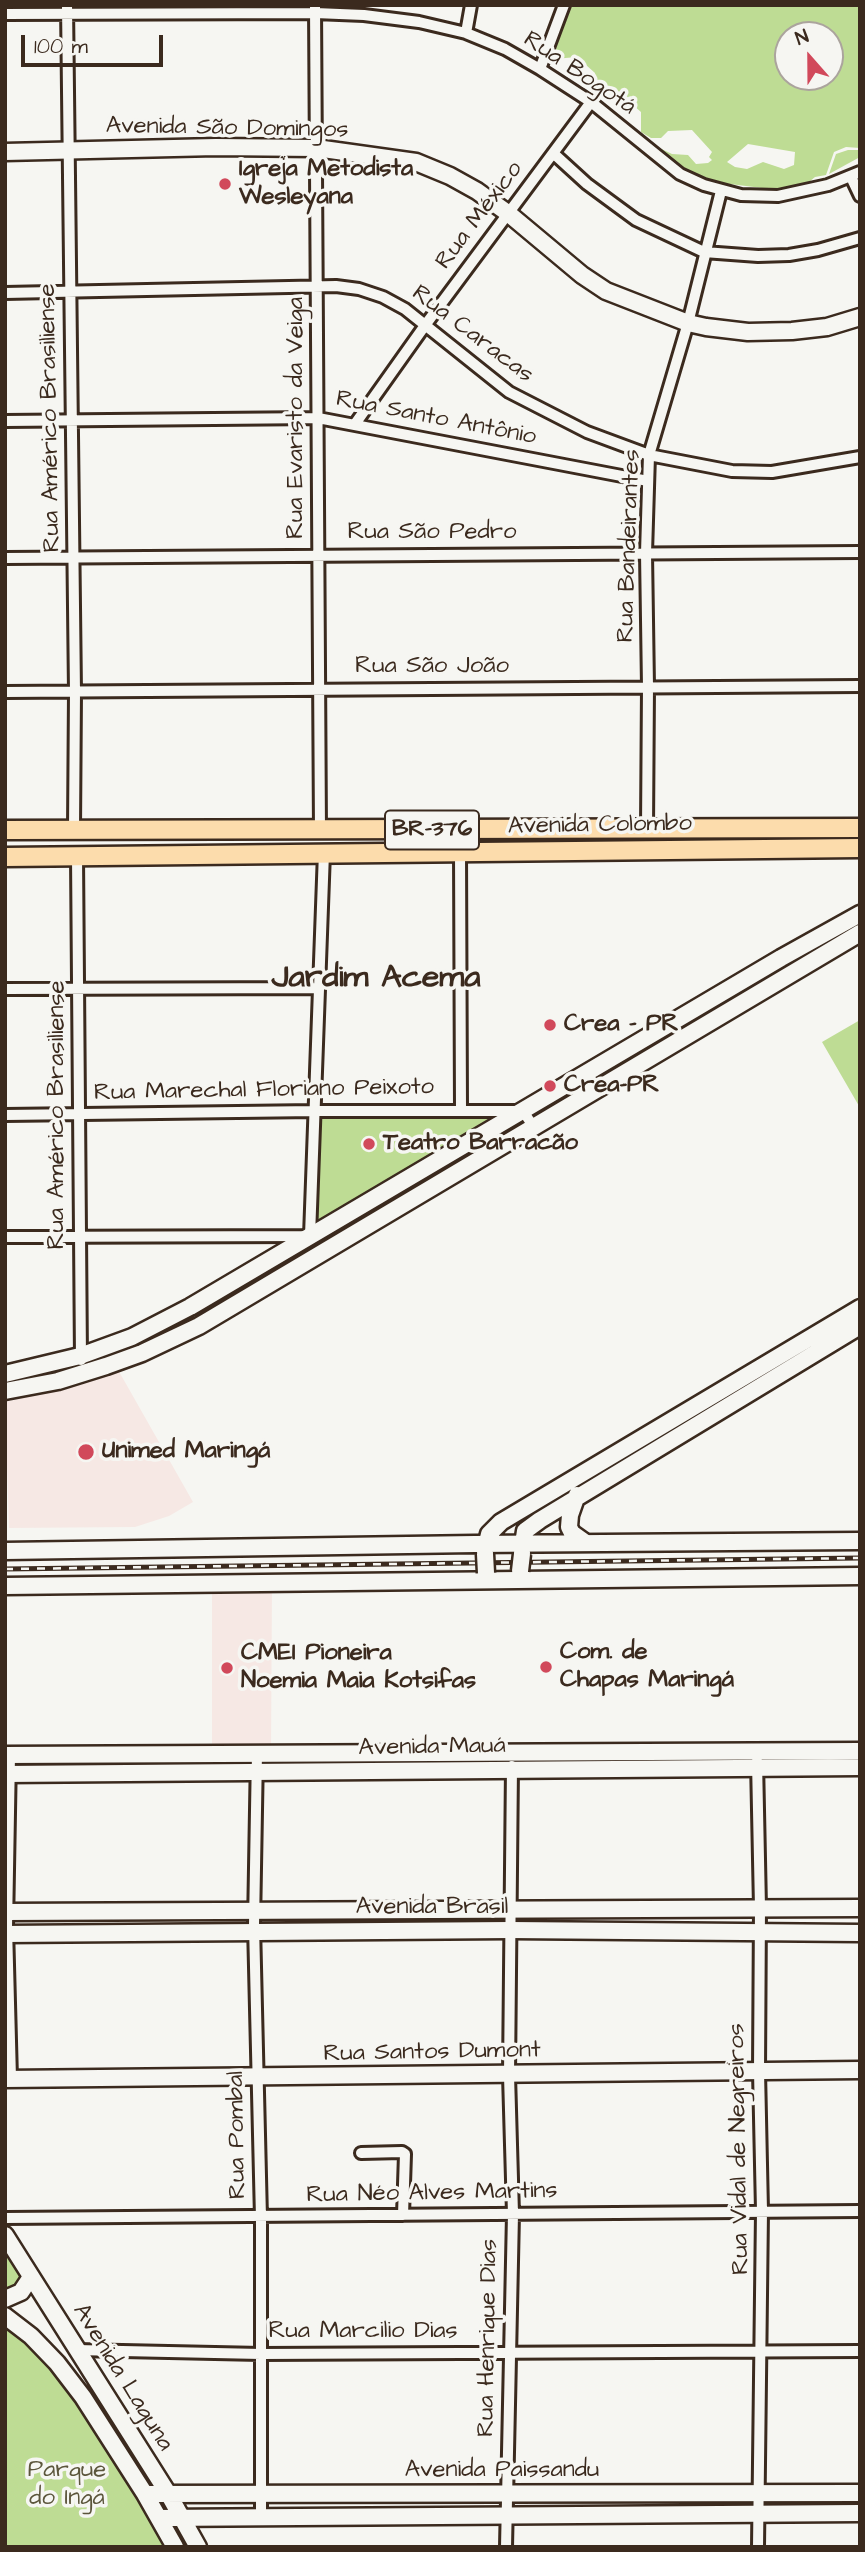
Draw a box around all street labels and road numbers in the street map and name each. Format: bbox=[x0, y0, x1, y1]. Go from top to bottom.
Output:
street label: Rua Bogotá bbox=[517, 26, 641, 122]
street label: Avenida São Domingos bbox=[105, 112, 349, 146]
street label: Rua México bbox=[430, 156, 530, 276]
street label: Rua Caracas bbox=[405, 280, 539, 390]
street label: Rua Américo Brasiliense bbox=[34, 283, 68, 553]
street label: Rua Evaristo da Veiga bbox=[283, 297, 311, 539]
street label: Rua Santo Antônio bbox=[333, 385, 539, 453]
street label: Rua Bandeirantes bbox=[612, 449, 648, 643]
street label: Rua São Pedro bbox=[347, 519, 517, 547]
street label: Rua São João bbox=[355, 653, 509, 681]
road number: BR-376 bbox=[385, 810, 479, 850]
street label: Avenida Colombo bbox=[508, 810, 692, 842]
street label: Rua Américo Brasiliense bbox=[44, 981, 72, 1249]
street label: Rua Marechal Floriano Peixoto bbox=[94, 1074, 434, 1108]
street label: Avenida Mauá bbox=[358, 1732, 506, 1764]
street label: Avenida Brasil bbox=[356, 1894, 508, 1922]
street label: Rua Vidal de Negreiros bbox=[723, 2023, 757, 2275]
street label: Rua Santos Dumont bbox=[323, 2037, 541, 2069]
street label: Rua Pombal bbox=[222, 2071, 254, 2199]
street label: Rua Néo Alves Martins bbox=[306, 2177, 558, 2211]
street label: Rua Henrique Dias bbox=[473, 2239, 505, 2437]
street label: Avenida Laguna bbox=[65, 2299, 179, 2457]
street label: Rua Marcilio Dias bbox=[268, 2318, 458, 2346]
street label: Avenida Paissandu bbox=[405, 2457, 599, 2485]

